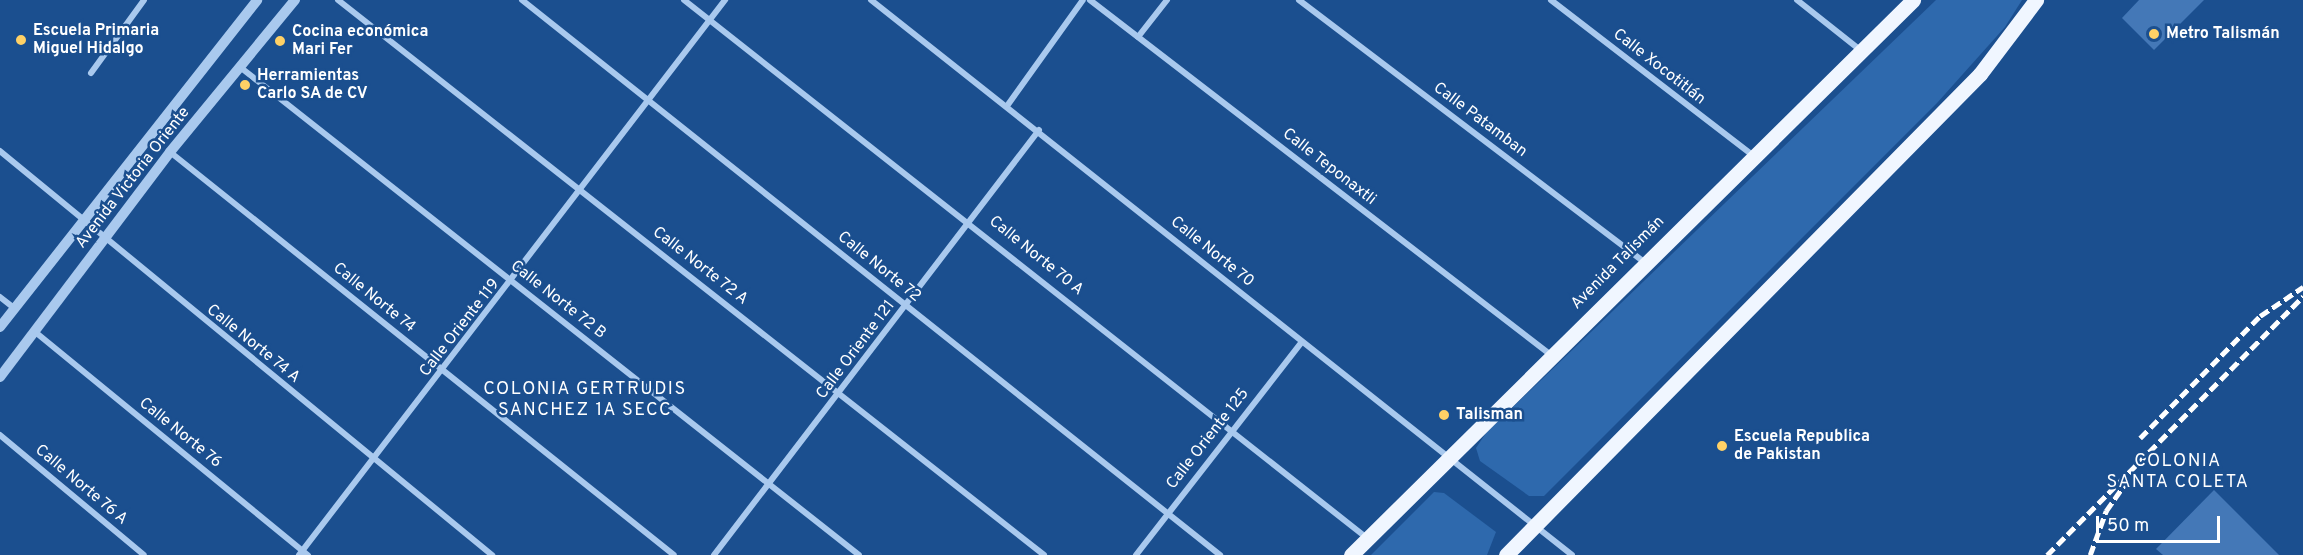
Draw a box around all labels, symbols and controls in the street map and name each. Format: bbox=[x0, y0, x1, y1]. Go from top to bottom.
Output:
place label: Escuela Primaria Miguel Hidalgo bbox=[33, 21, 159, 59]
place label: Cocina económica Mari Fer bbox=[292, 22, 428, 60]
place label: Metro Talismán bbox=[2166, 24, 2280, 44]
street label: Calle Xocotitlán bbox=[1609, 25, 1709, 109]
marker: Metro Talismán bbox=[2147, 27, 2161, 41]
marker: Escuela Primaria Miguel Hidalgo bbox=[14, 33, 28, 47]
marker: Cocina económica Mari Fer bbox=[273, 34, 287, 48]
place label: Herramientas Carlo SA de CV bbox=[257, 66, 368, 104]
marker: Herramientas Carlo SA de CV bbox=[238, 78, 252, 92]
street label: Calle Patamban bbox=[1429, 79, 1531, 161]
street label: Avenida Victoria Oriente bbox=[72, 103, 194, 253]
street label: Calle Teponaxtli bbox=[1278, 124, 1380, 210]
street label: Calle Norte 70 A bbox=[984, 212, 1088, 300]
street label: Calle Norte 70 bbox=[1166, 212, 1258, 292]
street label: Avenida Talismán bbox=[1567, 212, 1669, 314]
street label: Calle Norte 72 A bbox=[648, 222, 752, 310]
street label: Calle Norte 72 bbox=[833, 227, 925, 307]
street label: Calle Norte 72 B bbox=[506, 257, 610, 343]
street label: Calle Norte 74 bbox=[329, 259, 419, 337]
street label: Calle Oriente 119 bbox=[416, 275, 504, 381]
street label: Calle Oriente 121 bbox=[813, 297, 899, 403]
street label: Calle Norte 74 A bbox=[202, 300, 304, 388]
district label: COLONIA GERTRUDIS SANCHEZ 1A SECC bbox=[483, 380, 687, 422]
street label: Calle Oriente 125 bbox=[1163, 385, 1253, 493]
street label: Calle Norte 76 bbox=[134, 394, 226, 472]
place label: Talisman bbox=[1456, 405, 1523, 425]
marker: Talisman bbox=[1437, 408, 1451, 422]
place label: Escuela Republica de Pakistan bbox=[1734, 427, 1870, 465]
marker: Escuela Republica de Pakistan bbox=[1715, 439, 1729, 453]
street label: Calle Norte 76 A bbox=[30, 440, 132, 530]
district label: COLONIA SANTA COLETA bbox=[2106, 452, 2250, 494]
scale bar bbox=[2099, 504, 2224, 542]
text: 50 m bbox=[2107, 515, 2149, 538]

